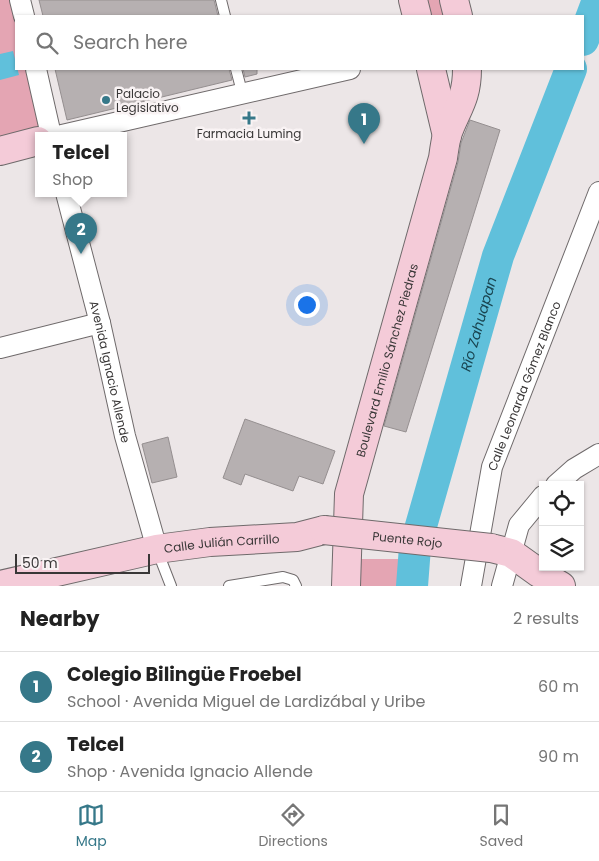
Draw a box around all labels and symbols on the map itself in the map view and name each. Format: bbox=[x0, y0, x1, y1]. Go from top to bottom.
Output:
place label: Palacio Legislativo bbox=[116, 85, 179, 116]
marker: Palacio Legislativo bbox=[100, 94, 112, 106]
pin: 1 bbox=[348, 103, 380, 144]
marker: Farmacia Luming bbox=[243, 112, 255, 124]
place label: Farmacia Luming bbox=[197, 125, 301, 142]
pin: 2 bbox=[65, 213, 97, 254]
street label: Boulevard Emilio Sánchez Piedras bbox=[351, 261, 422, 459]
water label: Río Zahuapan bbox=[456, 274, 502, 374]
your location bbox=[294, 292, 320, 318]
street label: Calle Leonarda Gómez Blanco bbox=[483, 298, 564, 473]
street label: Avenida Ignacio Allende bbox=[86, 299, 135, 445]
street label: Puente Rojo bbox=[372, 527, 444, 551]
street label: Calle Julián Carrillo bbox=[163, 530, 280, 557]
scale bar bbox=[15, 551, 150, 574]

